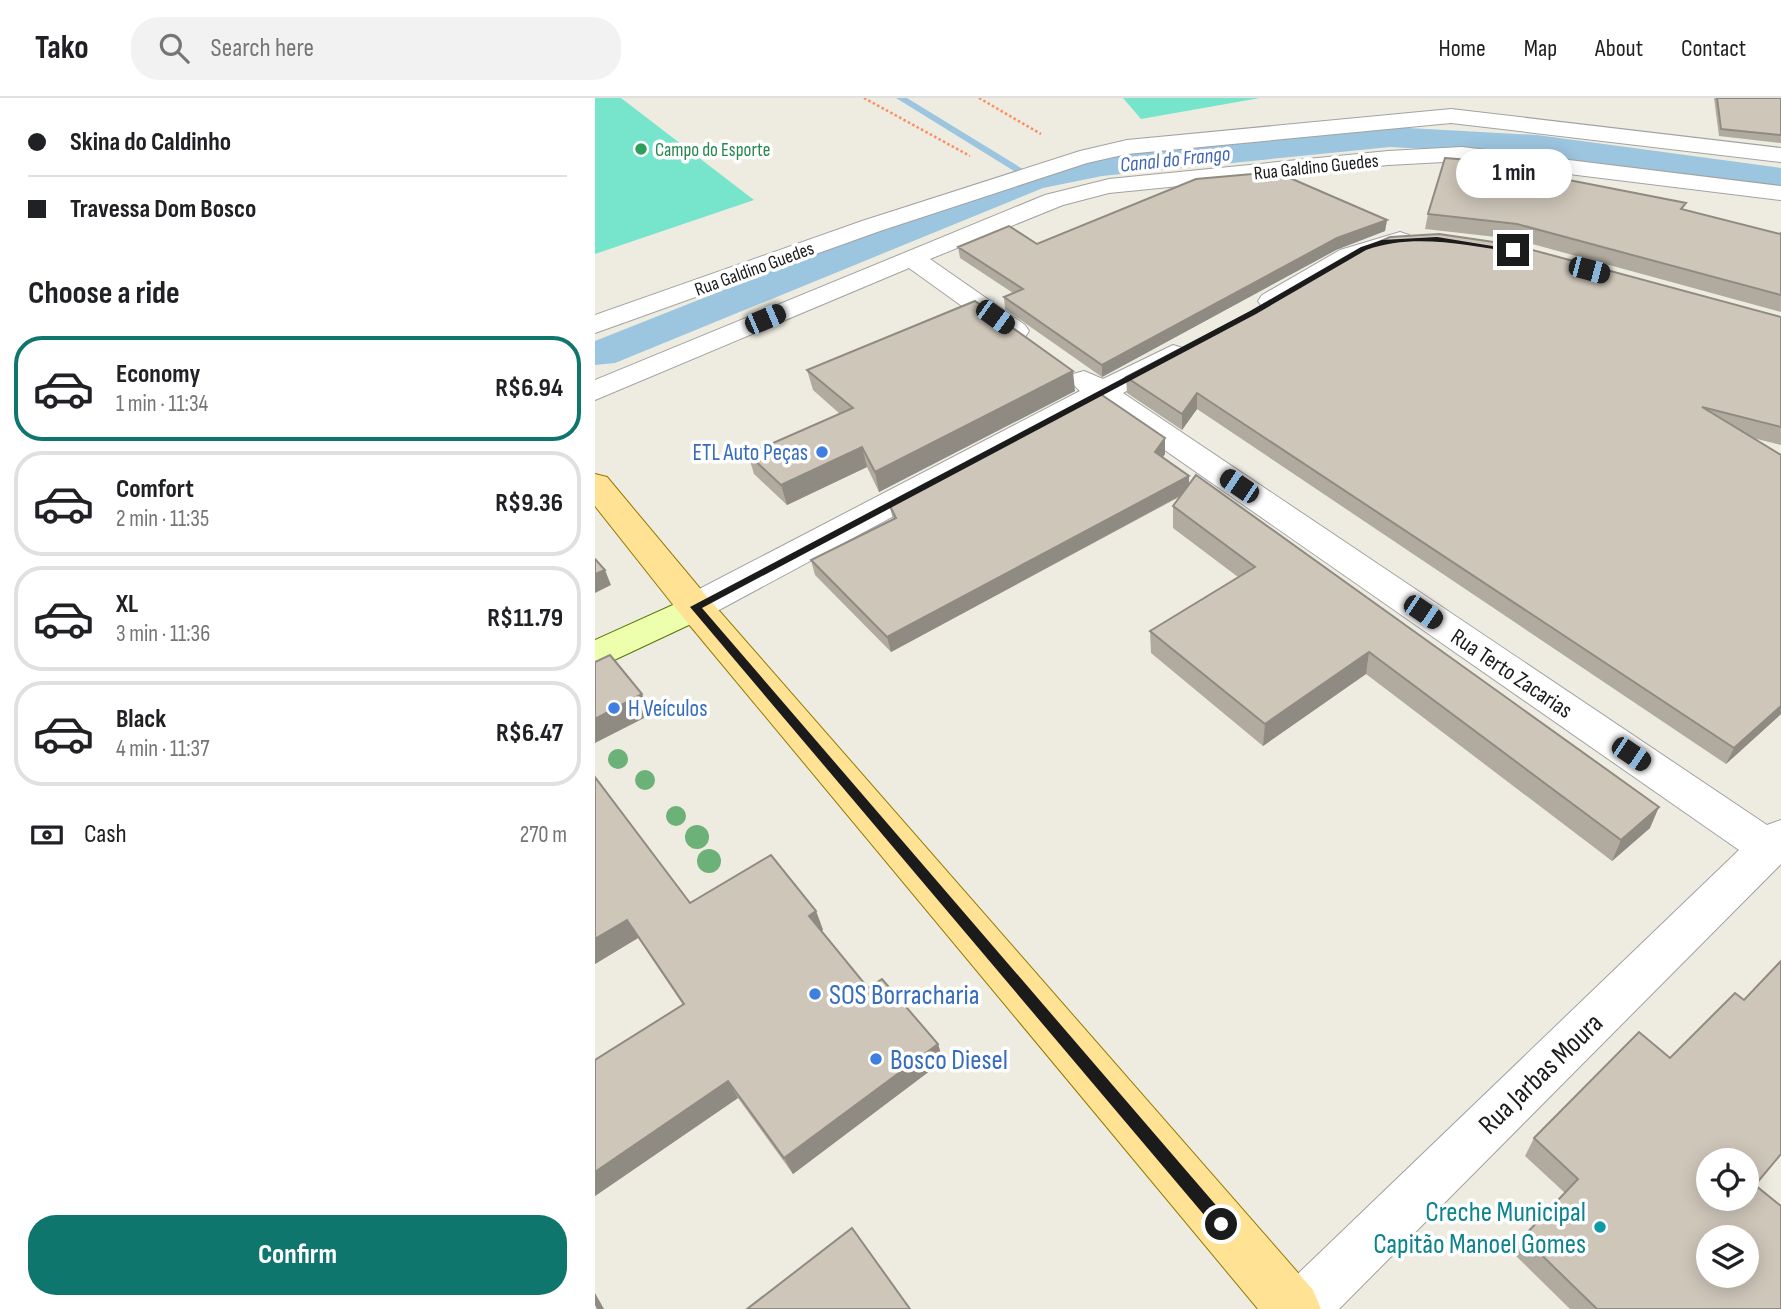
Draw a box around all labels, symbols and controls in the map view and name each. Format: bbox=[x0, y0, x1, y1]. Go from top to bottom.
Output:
search box bbox=[131, 17, 621, 80]
text: Tako bbox=[35, 28, 89, 68]
icon: search bbox=[155, 29, 193, 67]
text: Search here bbox=[211, 33, 314, 64]
text: Home bbox=[1438, 34, 1486, 63]
text: Map bbox=[1524, 34, 1557, 63]
text: About bbox=[1595, 34, 1643, 63]
text: Contact bbox=[1681, 34, 1746, 63]
text: Skina do Caldinho bbox=[70, 127, 231, 158]
place label: Campo do Esporte bbox=[655, 139, 770, 162]
marker: Campo do Esporte bbox=[633, 141, 649, 157]
water label: Canal do Frango bbox=[1119, 141, 1232, 178]
street label: Rua Galdino Guedes bbox=[1253, 149, 1380, 185]
callout: 1 min bbox=[1455, 149, 1571, 198]
text: 1 min bbox=[1493, 159, 1535, 187]
text: Travessa Dom Bosco bbox=[70, 194, 256, 225]
route end bbox=[1497, 234, 1529, 266]
street label: Rua Galdino Guedes bbox=[692, 237, 817, 302]
car bbox=[1566, 254, 1613, 286]
text: Choose a ride bbox=[28, 274, 180, 313]
car bbox=[972, 296, 1019, 338]
car bbox=[742, 301, 789, 337]
icon: car bbox=[32, 357, 95, 420]
text: Economy bbox=[116, 359, 200, 390]
text: R$6.94 bbox=[495, 373, 563, 404]
text: 1 min · 11:34 bbox=[116, 390, 208, 418]
place label: ETL Auto Peças bbox=[693, 439, 808, 467]
marker: ETL Auto Peças bbox=[814, 444, 830, 460]
car bbox=[1216, 466, 1263, 506]
icon: car bbox=[32, 472, 95, 535]
text: Comfort bbox=[116, 474, 194, 505]
text: R$9.36 bbox=[495, 488, 563, 519]
text: 2 min · 11:35 bbox=[116, 505, 209, 533]
icon: car bbox=[32, 587, 95, 650]
text: XL bbox=[116, 589, 138, 620]
car bbox=[1400, 592, 1447, 632]
text: R$11.79 bbox=[487, 603, 563, 634]
text: 3 min · 11:36 bbox=[116, 620, 210, 648]
street label: Rua Terto Zacarias bbox=[1445, 623, 1578, 725]
place label: H Veículos bbox=[628, 695, 707, 723]
marker: H Veículos bbox=[606, 700, 622, 716]
icon: car bbox=[32, 702, 95, 765]
text: Black bbox=[116, 704, 166, 735]
text: R$6.47 bbox=[496, 718, 563, 749]
car bbox=[1608, 734, 1655, 774]
text: 4 min · 11:37 bbox=[116, 735, 209, 763]
icon: cash bbox=[28, 816, 66, 854]
text: Cash bbox=[84, 819, 127, 850]
text: 270 m bbox=[520, 821, 567, 849]
place label: SOS Borracharia bbox=[829, 979, 979, 1012]
marker: SOS Borracharia bbox=[807, 986, 823, 1002]
street label: Rua Jarbas Moura bbox=[1472, 1007, 1610, 1141]
place label: Bosco Diesel bbox=[890, 1044, 1008, 1077]
marker: Bosco Diesel bbox=[868, 1051, 884, 1067]
map controls bbox=[1696, 1148, 1759, 1288]
button: locate bbox=[1696, 1148, 1759, 1211]
place label: Creche Municipal Capitão Manoel Gomes bbox=[1373, 1196, 1586, 1261]
route start bbox=[1205, 1208, 1237, 1240]
button: Confirm bbox=[28, 1215, 567, 1295]
marker: Creche Municipal Capitão Manoel Gomes bbox=[1592, 1219, 1608, 1235]
button: layers bbox=[1696, 1225, 1759, 1288]

